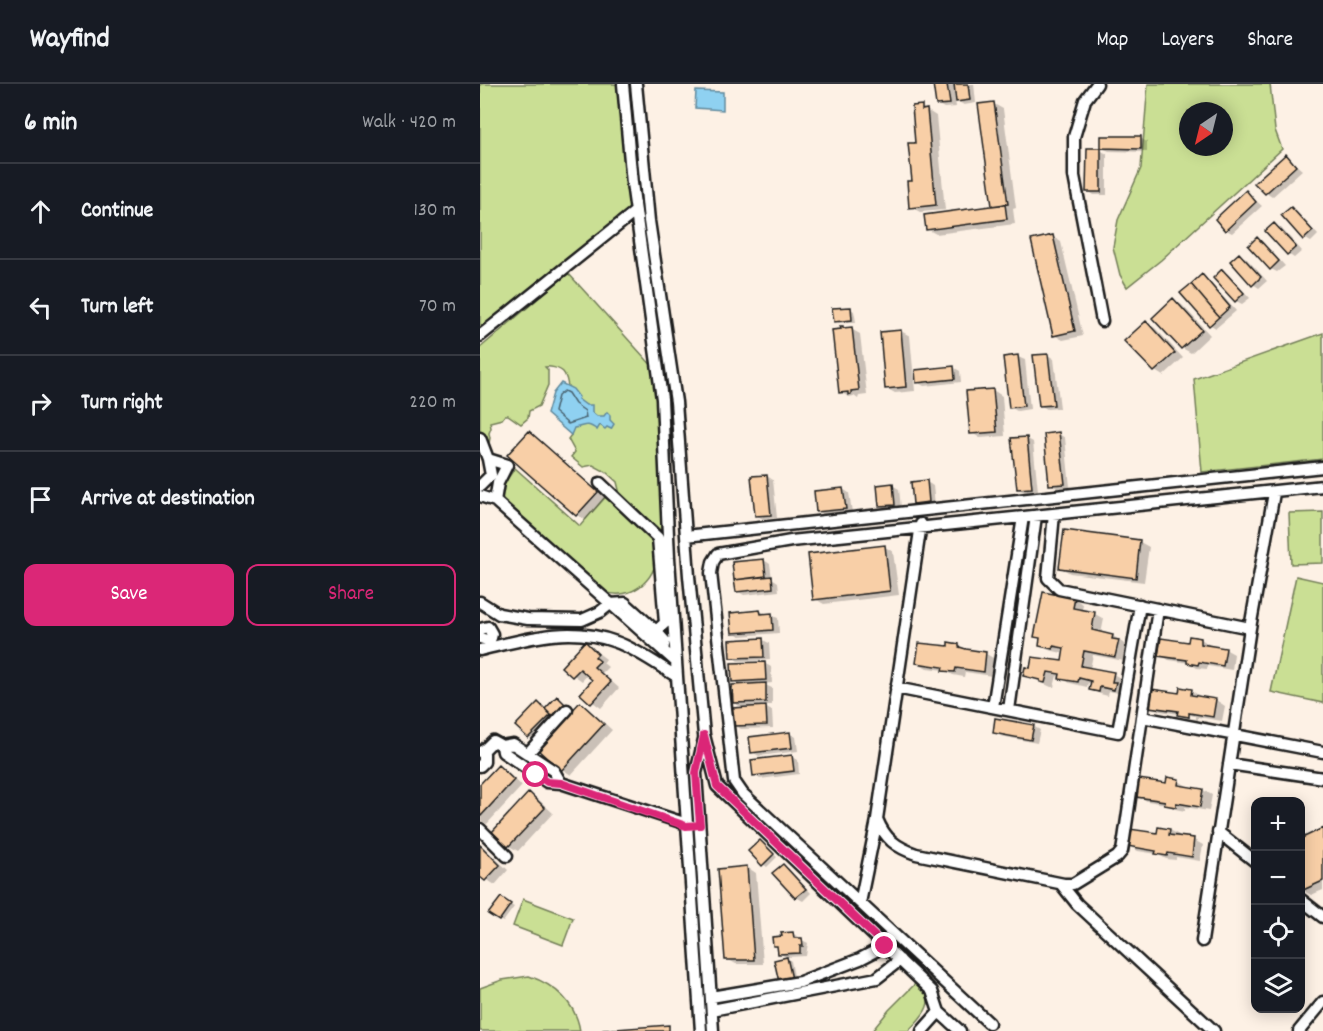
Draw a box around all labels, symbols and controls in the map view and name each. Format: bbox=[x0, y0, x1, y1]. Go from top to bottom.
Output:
text: Wayfind bbox=[30, 21, 110, 61]
text: Map bbox=[1097, 26, 1128, 56]
text: Layers bbox=[1161, 26, 1214, 56]
text: Share bbox=[1247, 26, 1293, 56]
north arrow bbox=[1179, 102, 1233, 156]
text: 6 min bbox=[24, 105, 77, 142]
text: Walk · 420 m bbox=[362, 109, 456, 137]
icon: ahead bbox=[24, 195, 57, 228]
text: Continue bbox=[81, 196, 153, 227]
text: 130 m bbox=[414, 197, 456, 225]
icon: left bbox=[24, 291, 57, 324]
text: Turn left bbox=[81, 292, 153, 323]
text: 70 m bbox=[419, 293, 456, 321]
icon: right bbox=[24, 387, 57, 420]
text: Turn right bbox=[81, 388, 163, 419]
text: 220 m bbox=[409, 389, 456, 417]
icon: arrive bbox=[24, 483, 57, 516]
text: Arrive at destination bbox=[81, 484, 255, 515]
button: Save bbox=[24, 564, 234, 626]
button: Share bbox=[246, 564, 456, 626]
route start bbox=[522, 761, 548, 787]
map controls bbox=[1251, 797, 1305, 1013]
button: + bbox=[1251, 797, 1305, 851]
button: − bbox=[1251, 851, 1305, 905]
button: locate bbox=[1251, 905, 1305, 959]
route end bbox=[871, 932, 897, 958]
button: layers bbox=[1251, 959, 1305, 1013]

